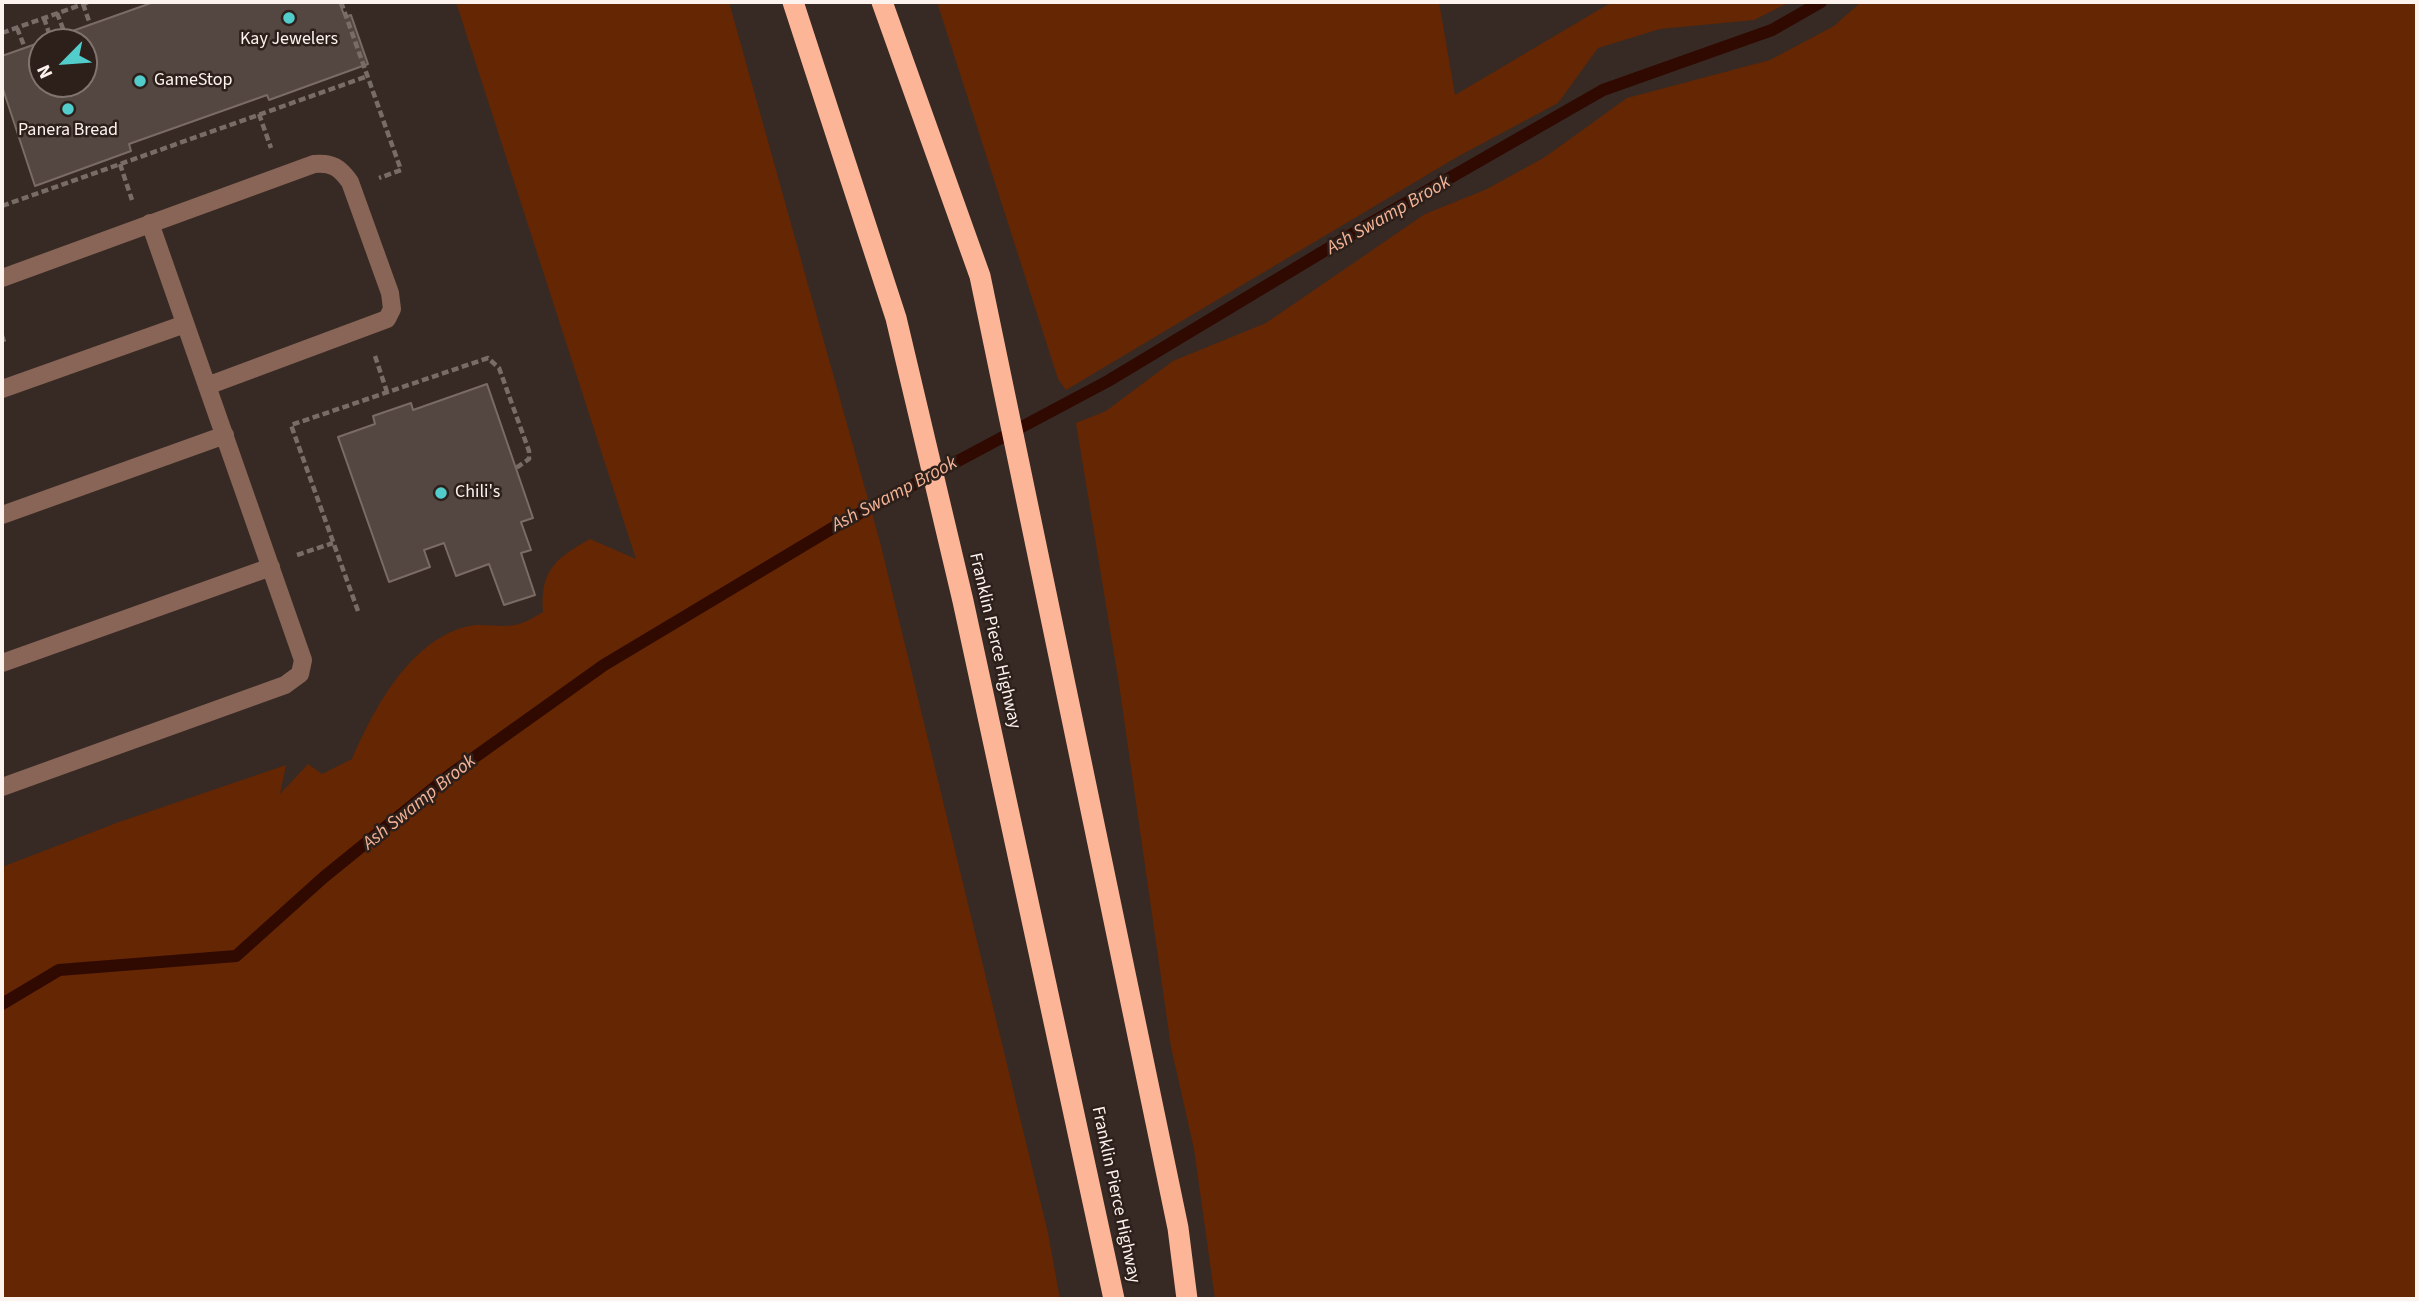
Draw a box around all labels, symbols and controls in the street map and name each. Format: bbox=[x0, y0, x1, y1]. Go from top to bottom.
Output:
marker: Kay Jewelers bbox=[281, 10, 297, 26]
north arrow bbox=[28, 28, 98, 98]
place label: Kay Jewelers bbox=[240, 29, 338, 51]
text: N bbox=[30, 60, 60, 83]
place label: GameStop bbox=[154, 70, 232, 92]
marker: GameStop bbox=[132, 73, 148, 89]
marker: Panera Bread bbox=[60, 101, 76, 117]
place label: Panera Bread bbox=[18, 120, 118, 142]
water label: Ash Swamp Brook bbox=[1323, 171, 1455, 261]
water label: Ash Swamp Brook bbox=[828, 452, 962, 538]
place label: Chili's bbox=[455, 482, 500, 504]
marker: Chili's bbox=[433, 485, 449, 501]
street label: Franklin Pierce Highway bbox=[963, 551, 1025, 731]
water label: Ash Swamp Brook bbox=[359, 750, 481, 856]
street label: Franklin Pierce Highway bbox=[1086, 1105, 1144, 1285]

